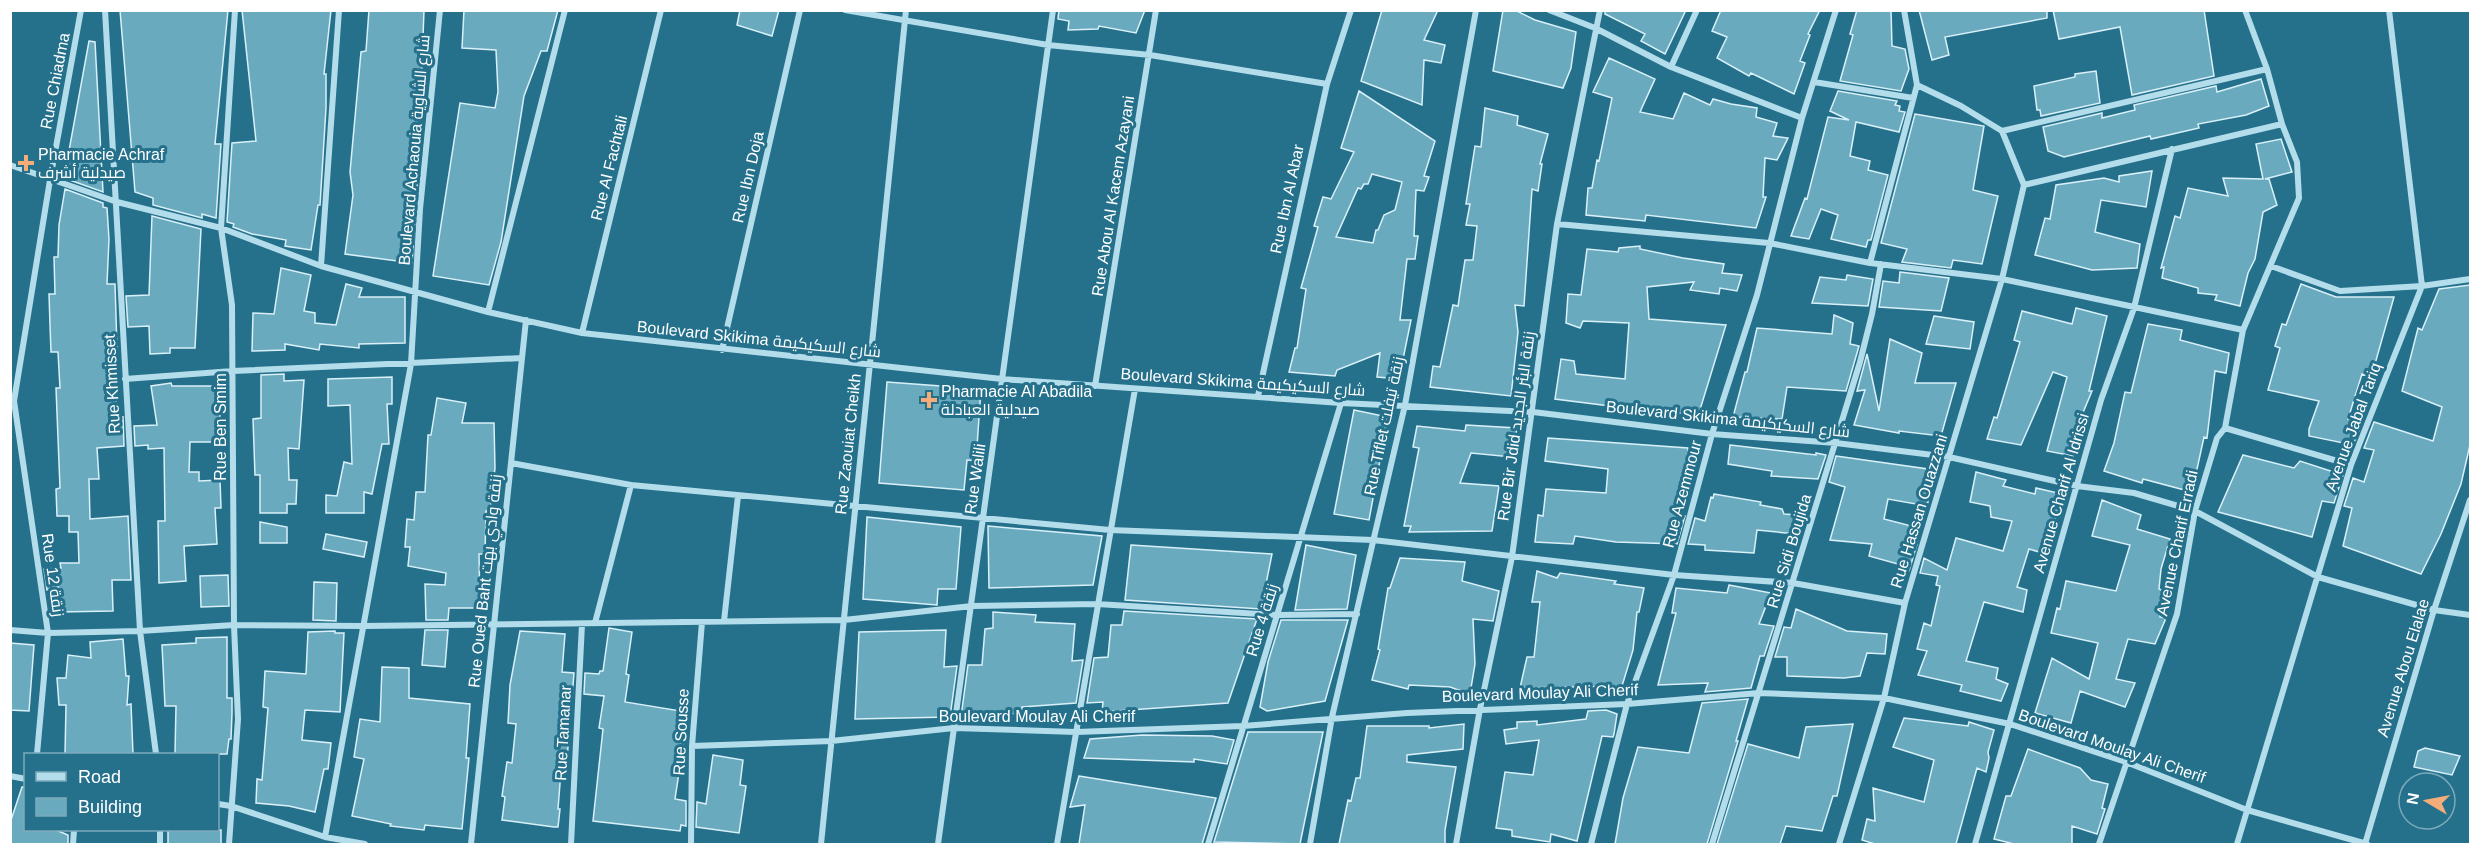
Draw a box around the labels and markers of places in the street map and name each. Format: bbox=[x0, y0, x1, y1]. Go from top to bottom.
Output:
place label: Pharmacie Achraf صيدلية أشرف bbox=[38, 146, 165, 182]
marker: Pharmacie Achraf صيدلية أشرف bbox=[19, 156, 33, 170]
place label: Pharmacie Al Abadila صيدلية العبادلة bbox=[941, 383, 1092, 419]
marker: Pharmacie Al Abadila صيدلية العبادلة bbox=[922, 393, 936, 407]

